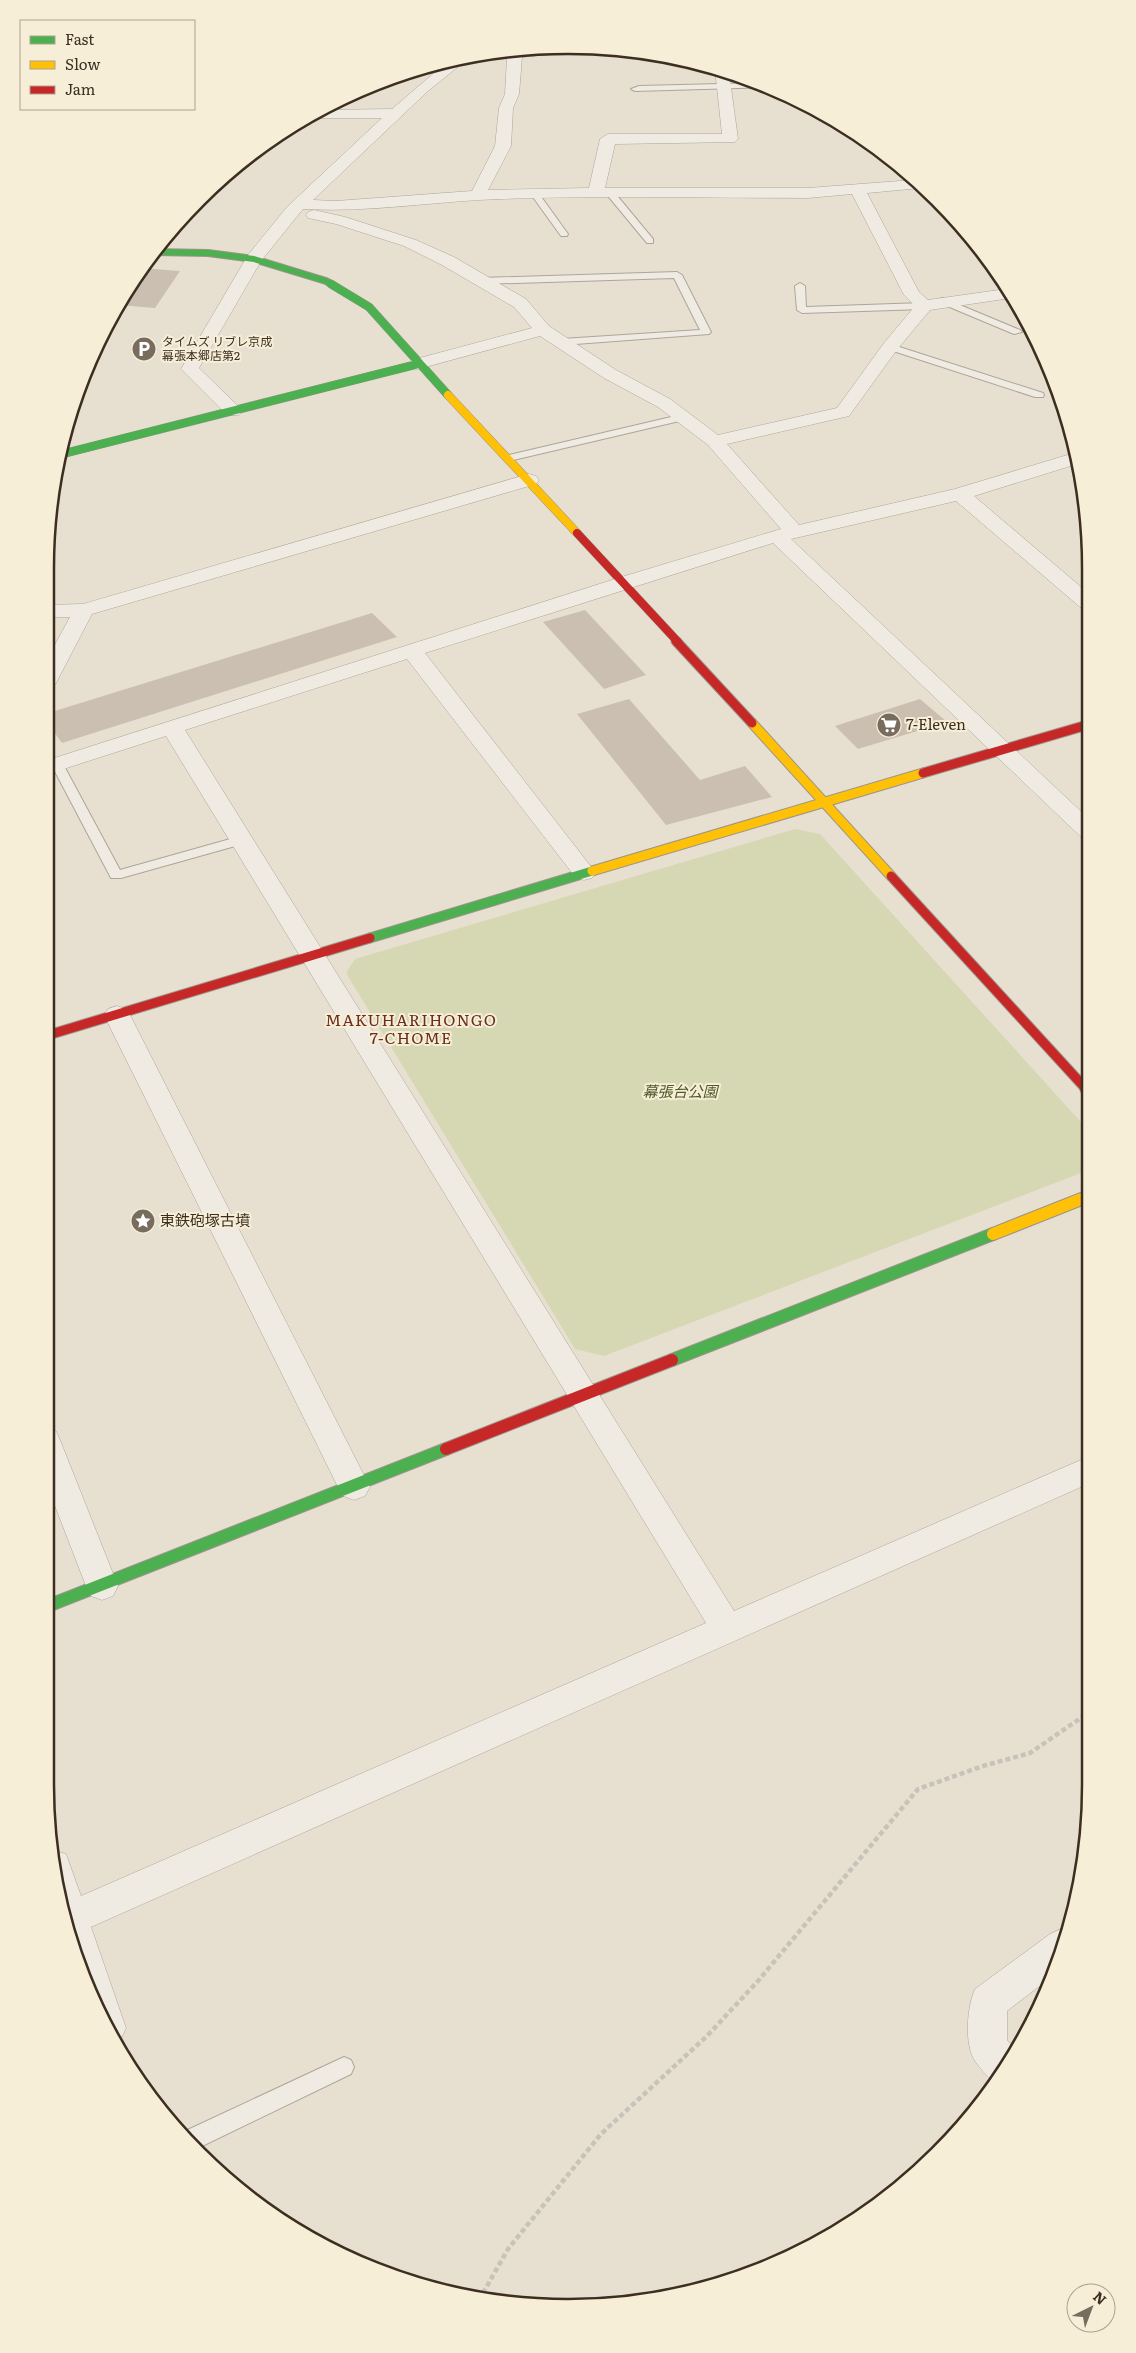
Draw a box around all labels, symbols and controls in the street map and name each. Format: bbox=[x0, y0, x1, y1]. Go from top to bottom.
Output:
legend bbox=[20, 20, 195, 110]
text: Fast bbox=[65, 27, 94, 50]
text: Slow bbox=[65, 52, 100, 75]
text: Jam bbox=[65, 77, 96, 100]
place label: タイムズ リブレ京成 幕張本郷店第2 bbox=[162, 332, 272, 364]
parking icon: タイムズ リブレ京成 幕張本郷店第2 bbox=[131, 336, 157, 362]
supermarket icon: 7-Eleven bbox=[876, 712, 902, 738]
place label: 7-Eleven bbox=[906, 712, 966, 735]
district label: MAKUHARIHONGO 7-CHOME bbox=[325, 1007, 497, 1049]
park label: 幕張台公園 bbox=[642, 1079, 719, 1102]
place icon: 東鉄砲塚古墳 bbox=[130, 1208, 156, 1234]
place label: 東鉄砲塚古墳 bbox=[160, 1208, 250, 1231]
north arrow bbox=[1066, 2283, 1116, 2333]
text: N bbox=[1089, 2286, 1112, 2309]

